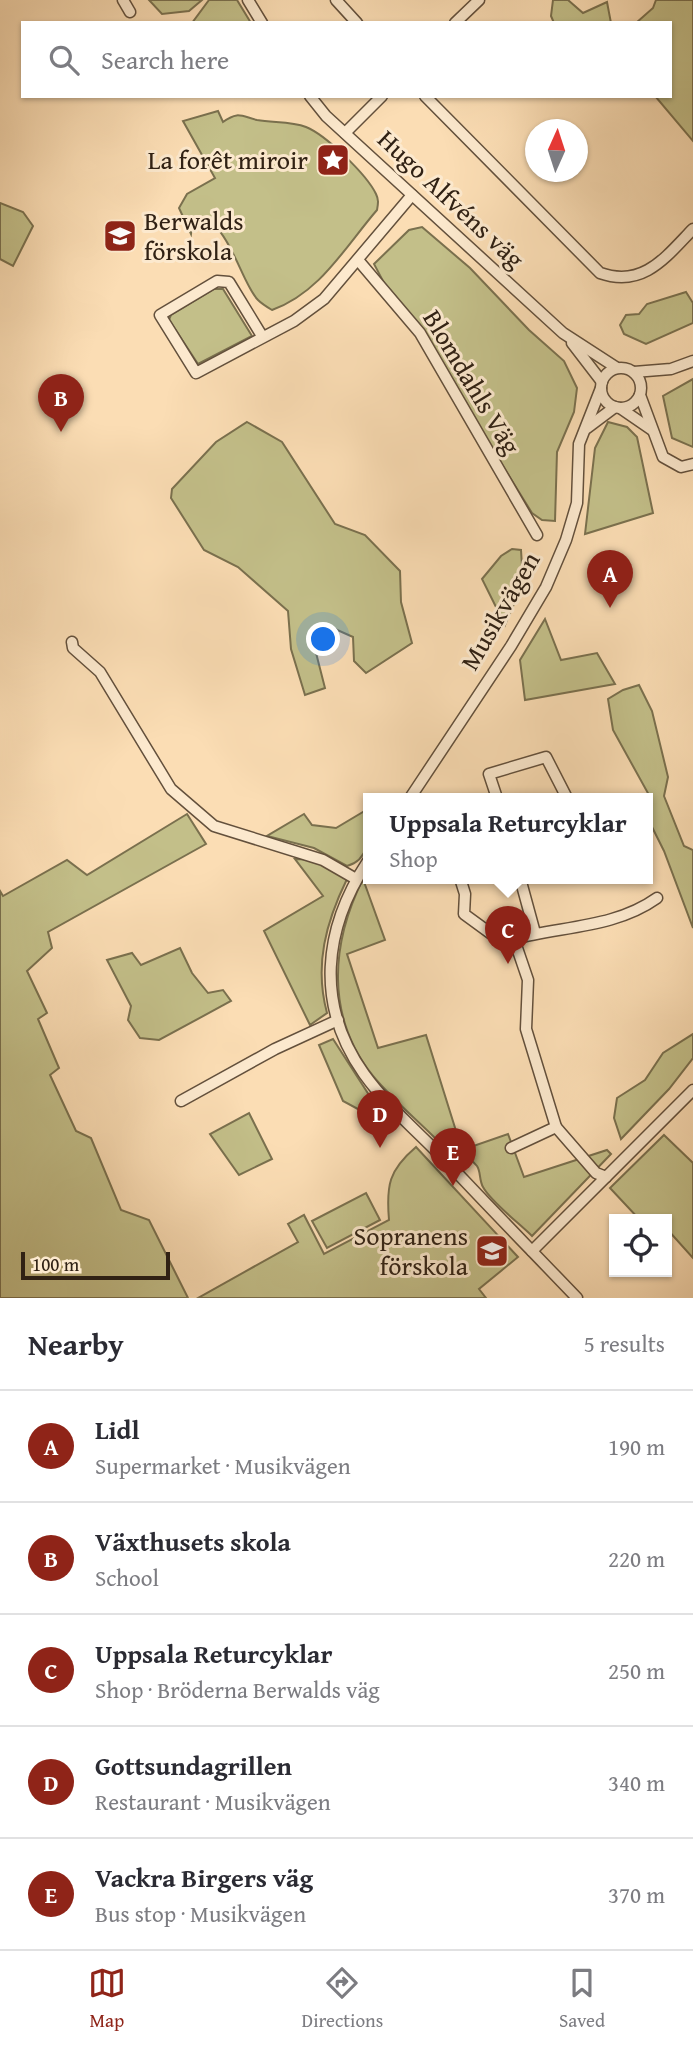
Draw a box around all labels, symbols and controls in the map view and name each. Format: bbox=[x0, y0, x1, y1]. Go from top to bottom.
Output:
search box bbox=[21, 21, 672, 98]
text: Search here bbox=[101, 40, 229, 79]
icon: search bbox=[45, 41, 83, 79]
north arrow bbox=[525, 119, 588, 182]
street label: Hugo Alfvéns väg bbox=[369, 120, 534, 277]
place label: La forêt miroir bbox=[148, 140, 308, 179]
place icon: La forêt miroir bbox=[314, 141, 352, 179]
place label: Berwalds förskola bbox=[144, 201, 244, 270]
school or university icon: Berwalds förskola bbox=[101, 217, 139, 255]
street label: Blomdahls Väg bbox=[414, 302, 531, 462]
pin: B bbox=[38, 374, 84, 432]
street label: Musikvägen bbox=[450, 544, 549, 677]
pin: A bbox=[587, 550, 633, 608]
your location bbox=[306, 622, 340, 656]
popup bbox=[363, 793, 653, 884]
text: Uppsala Returcyklar bbox=[389, 803, 627, 842]
text: Shop bbox=[389, 842, 438, 875]
pin: C bbox=[485, 906, 531, 964]
pin: D bbox=[357, 1090, 403, 1148]
pin: E bbox=[430, 1128, 476, 1186]
map controls bbox=[609, 1214, 672, 1277]
button: locate bbox=[609, 1214, 672, 1277]
place label: Sopranens förskola bbox=[354, 1216, 469, 1285]
school or university icon: Sopranens förskola bbox=[473, 1232, 511, 1270]
scale bar bbox=[21, 1249, 170, 1281]
text: 100 m bbox=[32, 1250, 79, 1278]
text: Nearby bbox=[28, 1322, 124, 1366]
text: 5 results bbox=[584, 1327, 665, 1360]
text: Lidl bbox=[95, 1410, 140, 1449]
text: A bbox=[44, 1430, 58, 1463]
text: 190 m bbox=[608, 1430, 665, 1463]
text: Supermarket · Musikvägen bbox=[95, 1449, 351, 1482]
text: Växthusets skola bbox=[95, 1522, 291, 1561]
text: B bbox=[44, 1542, 58, 1575]
text: 220 m bbox=[608, 1542, 665, 1575]
text: School bbox=[95, 1561, 159, 1594]
text: Uppsala Returcyklar bbox=[95, 1634, 332, 1673]
text: C bbox=[44, 1654, 58, 1687]
text: 250 m bbox=[608, 1654, 665, 1687]
text: Shop · Bröderna Berwalds väg bbox=[95, 1673, 380, 1706]
text: Gottsundagrillen bbox=[95, 1746, 292, 1785]
text: D bbox=[44, 1766, 58, 1799]
text: 340 m bbox=[608, 1766, 665, 1799]
text: Restaurant · Musikvägen bbox=[95, 1785, 331, 1818]
text: Vackra Birgers väg bbox=[95, 1858, 313, 1897]
text: E bbox=[45, 1878, 57, 1911]
text: 370 m bbox=[608, 1878, 665, 1911]
text: Bus stop · Musikvägen bbox=[95, 1897, 306, 1930]
tab: Map bbox=[88, 1964, 126, 2034]
tab: Directions bbox=[302, 1964, 383, 2034]
tab: Saved bbox=[559, 1964, 605, 2034]

